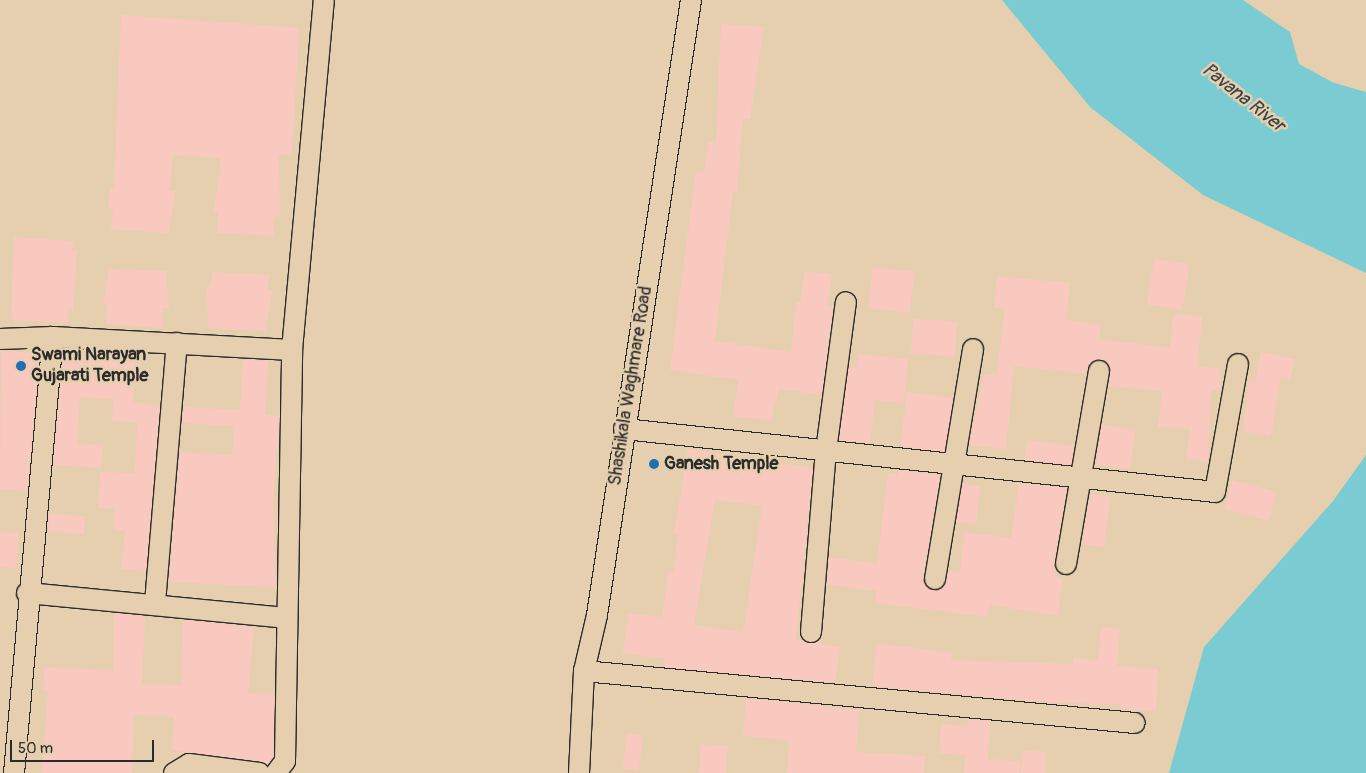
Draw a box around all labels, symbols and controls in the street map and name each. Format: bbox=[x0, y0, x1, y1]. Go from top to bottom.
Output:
water label: Pavana River bbox=[1197, 59, 1289, 137]
street label: Shashikala Waghmare Road bbox=[605, 285, 657, 487]
place label: Swami Narayan Gujarati Temple bbox=[31, 345, 148, 388]
marker: Swami Narayan Gujarati Temple bbox=[15, 360, 27, 372]
place label: Ganesh Temple bbox=[664, 453, 778, 475]
marker: Ganesh Temple bbox=[648, 458, 660, 470]
scale bar bbox=[12, 730, 156, 762]
text: 50 m bbox=[18, 739, 53, 758]

